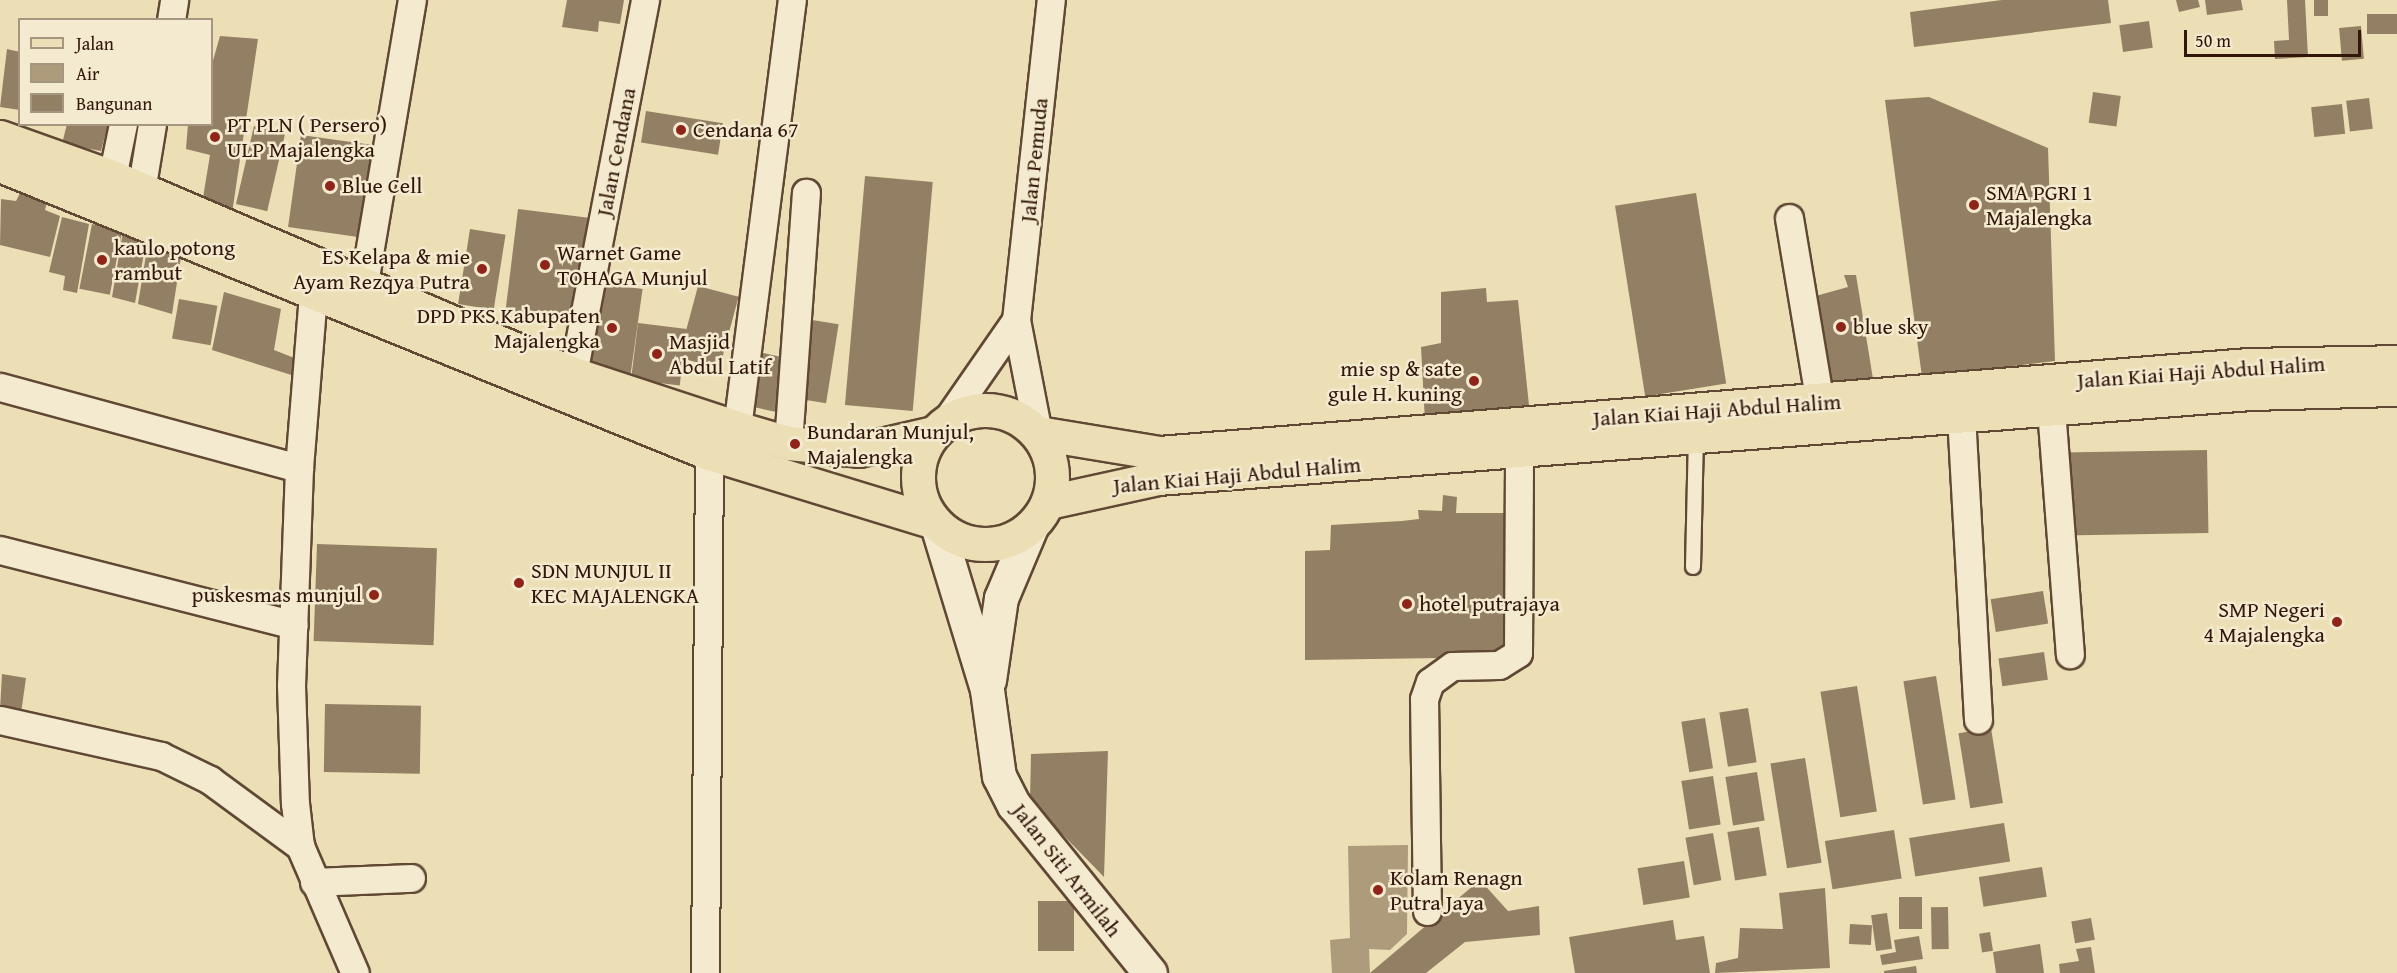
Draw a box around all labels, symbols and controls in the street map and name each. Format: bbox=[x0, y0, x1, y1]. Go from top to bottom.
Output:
legend bbox=[18, 18, 213, 126]
scale bar bbox=[2187, 18, 2364, 56]
text: 50 m bbox=[2195, 27, 2231, 54]
text: Jalan bbox=[76, 30, 114, 57]
text: Air bbox=[76, 60, 99, 87]
street label: Jalan Cendana bbox=[591, 85, 641, 219]
text: Bangunan bbox=[76, 90, 152, 117]
street label: Jalan Pemuda bbox=[1014, 96, 1054, 224]
place label: PT PLN ( Persero) ULP Majalengka bbox=[227, 111, 387, 162]
place label: Cendana 67 bbox=[693, 117, 799, 143]
marker: Cendana 67 bbox=[674, 123, 688, 137]
marker: PT PLN ( Persero) ULP Majalengka bbox=[208, 130, 222, 144]
place label: Blue Cell bbox=[342, 173, 422, 199]
marker: Blue Cell bbox=[323, 179, 337, 193]
place label: SMA PGRI 1 Majalengka bbox=[1986, 179, 2093, 230]
marker: SMA PGRI 1 Majalengka bbox=[1967, 198, 1981, 212]
place label: kaulo potong rambut bbox=[114, 234, 235, 286]
place label: Warnet Game TOHAGA Munjul bbox=[557, 239, 708, 290]
place label: ES Kelapa & mie Ayam Rezqya Putra bbox=[293, 243, 470, 294]
marker: kaulo potong rambut bbox=[95, 253, 109, 267]
marker: Warnet Game TOHAGA Munjul bbox=[538, 258, 552, 272]
marker: ES Kelapa & mie Ayam Rezqya Putra bbox=[475, 262, 489, 276]
place label: DPD PKS Kabupaten Majalengka bbox=[417, 302, 600, 354]
place label: blue sky bbox=[1853, 314, 1928, 340]
marker: blue sky bbox=[1834, 320, 1848, 334]
marker: DPD PKS Kabupaten Majalengka bbox=[605, 321, 619, 335]
place label: Masjid Abdul Latif bbox=[669, 328, 771, 380]
marker: Masjid Abdul Latif bbox=[650, 347, 664, 361]
street label: Jalan Kiai Haji Abdul Halim bbox=[2076, 350, 2326, 394]
place label: mie sp & sate gule H. kuning bbox=[1328, 355, 1462, 406]
marker: mie sp & sate gule H. kuning bbox=[1467, 374, 1481, 388]
street label: Jalan Kiai Haji Abdul Halim bbox=[1592, 388, 1842, 432]
place label: Bundaran Munjul, Majalengka bbox=[807, 418, 974, 470]
marker: Bundaran Munjul, Majalengka bbox=[788, 437, 802, 451]
street label: Jalan Kiai Haji Abdul Halim bbox=[1112, 451, 1362, 499]
place label: SDN MUNJUL II KEC MAJALENGKA bbox=[531, 557, 699, 608]
marker: SDN MUNJUL II KEC MAJALENGKA bbox=[512, 576, 526, 590]
place label: puskesmas munjul bbox=[192, 582, 362, 608]
marker: puskesmas munjul bbox=[367, 588, 381, 602]
place label: hotel putrajaya bbox=[1419, 591, 1560, 617]
place label: SMP Negeri 4 Majalengka bbox=[2203, 596, 2325, 648]
marker: hotel putrajaya bbox=[1400, 597, 1414, 611]
marker: SMP Negeri 4 Majalengka bbox=[2330, 615, 2344, 629]
street label: Jalan Siti Armilah bbox=[1007, 798, 1127, 942]
place label: Kolam Renagn Putra Jaya bbox=[1390, 864, 1523, 915]
marker: Kolam Renagn Putra Jaya bbox=[1371, 883, 1385, 897]

